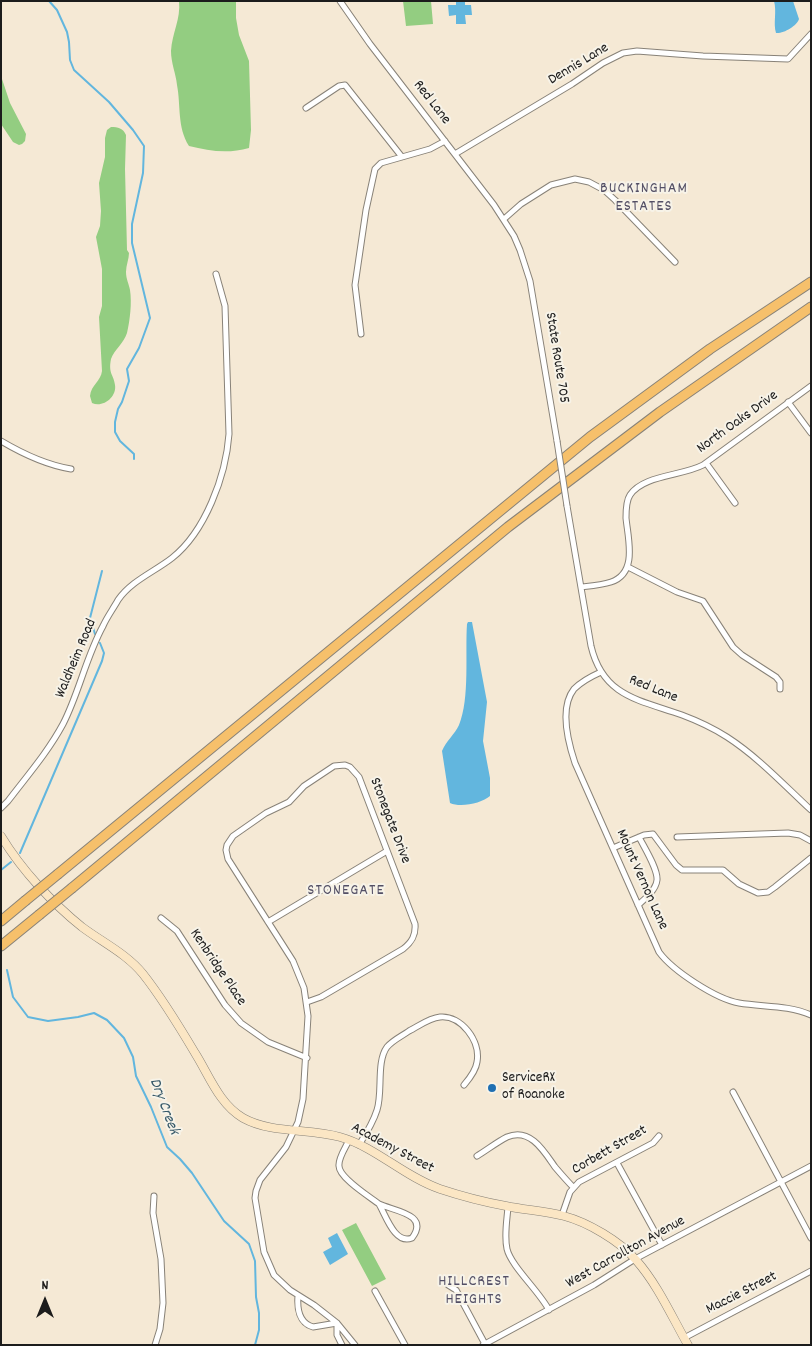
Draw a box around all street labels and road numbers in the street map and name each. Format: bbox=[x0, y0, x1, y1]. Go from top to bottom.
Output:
street label: Dennis Lane bbox=[545, 40, 613, 90]
street label: Red Lane bbox=[408, 77, 454, 129]
street label: State Route 705 bbox=[540, 311, 572, 405]
street label: North Oaks Drive bbox=[694, 388, 782, 458]
street label: Waldheim Road bbox=[52, 617, 102, 701]
street label: Red Lane bbox=[626, 672, 680, 708]
street label: Stonegate Drive bbox=[364, 776, 414, 866]
street label: Mount Vernon Lane bbox=[611, 827, 671, 933]
street label: Kenbridge Place bbox=[185, 926, 249, 1010]
street label: Academy Street bbox=[348, 1120, 436, 1178]
street label: Corbett Street bbox=[569, 1122, 651, 1180]
street label: West Carrollton Avenue bbox=[563, 1213, 689, 1293]
street label: Maccie Street bbox=[704, 1268, 780, 1320]

